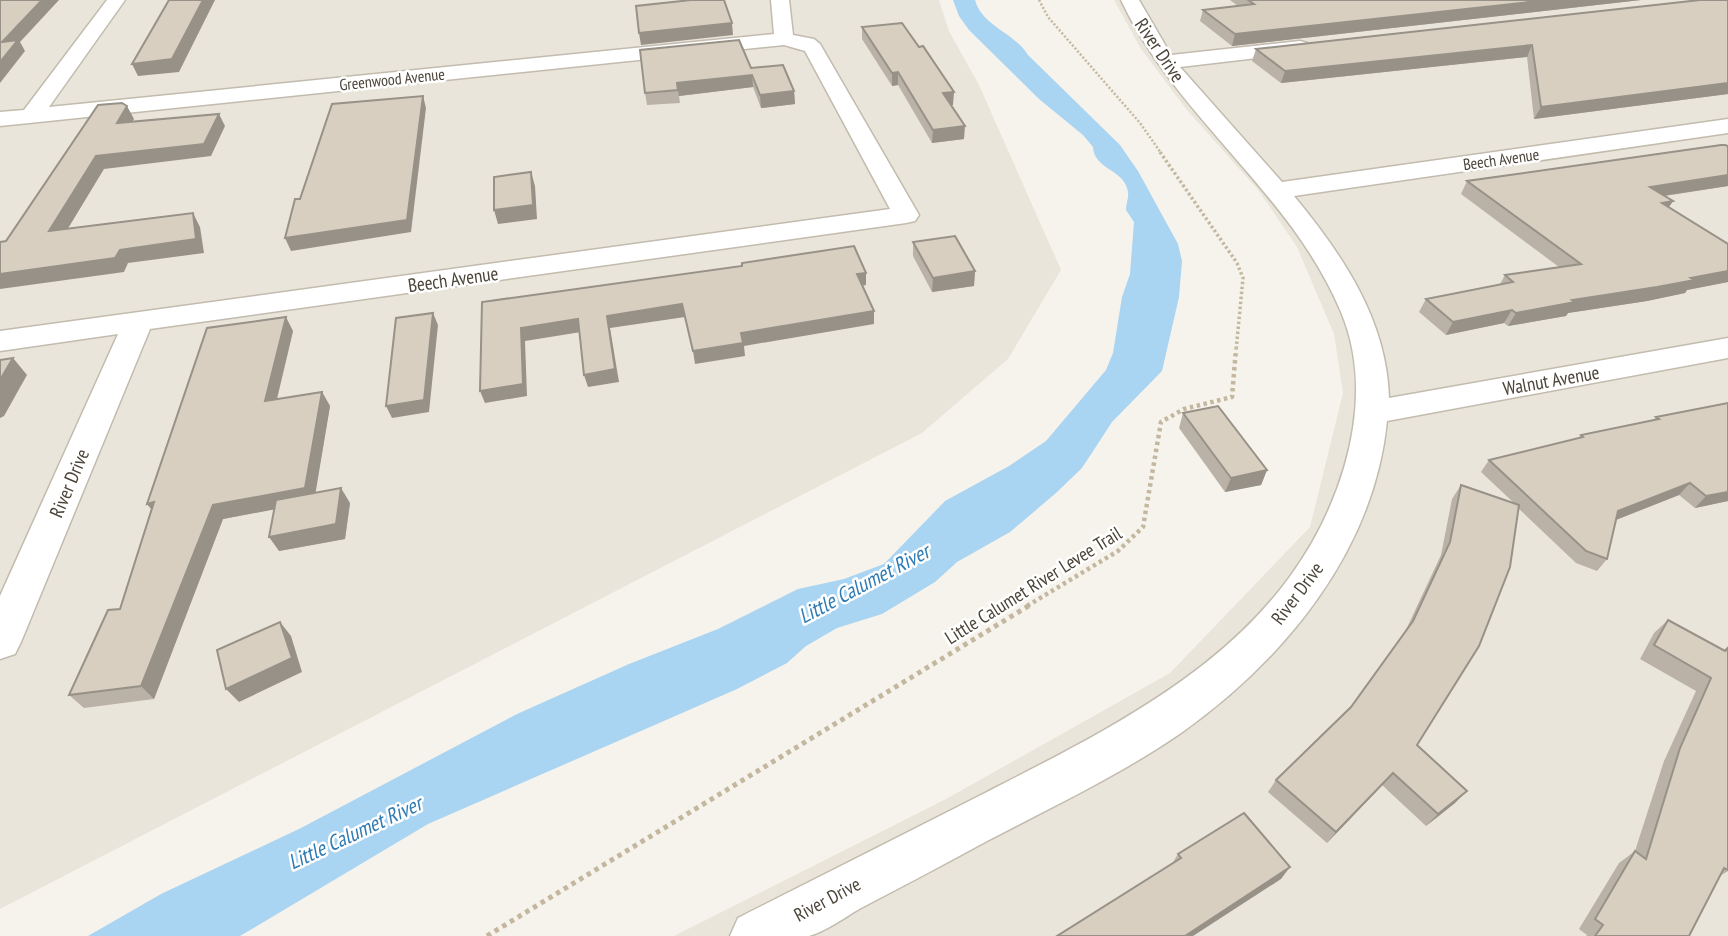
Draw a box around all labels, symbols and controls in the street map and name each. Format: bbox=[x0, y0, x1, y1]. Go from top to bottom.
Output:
street label: River Drive bbox=[1130, 13, 1190, 87]
street label: Greenwood Avenue bbox=[338, 64, 446, 94]
street label: Beech Avenue bbox=[1462, 144, 1540, 174]
street label: Beech Avenue bbox=[406, 261, 500, 297]
street label: Walnut Avenue bbox=[1501, 360, 1601, 400]
street label: River Drive bbox=[44, 445, 94, 521]
street label: Little Calumet River Levee Trail bbox=[940, 520, 1126, 649]
water label: Little Calumet River bbox=[794, 536, 937, 629]
street label: River Drive bbox=[1266, 557, 1328, 629]
water label: Little Calumet River bbox=[284, 788, 429, 875]
street label: River Drive bbox=[789, 871, 865, 927]

